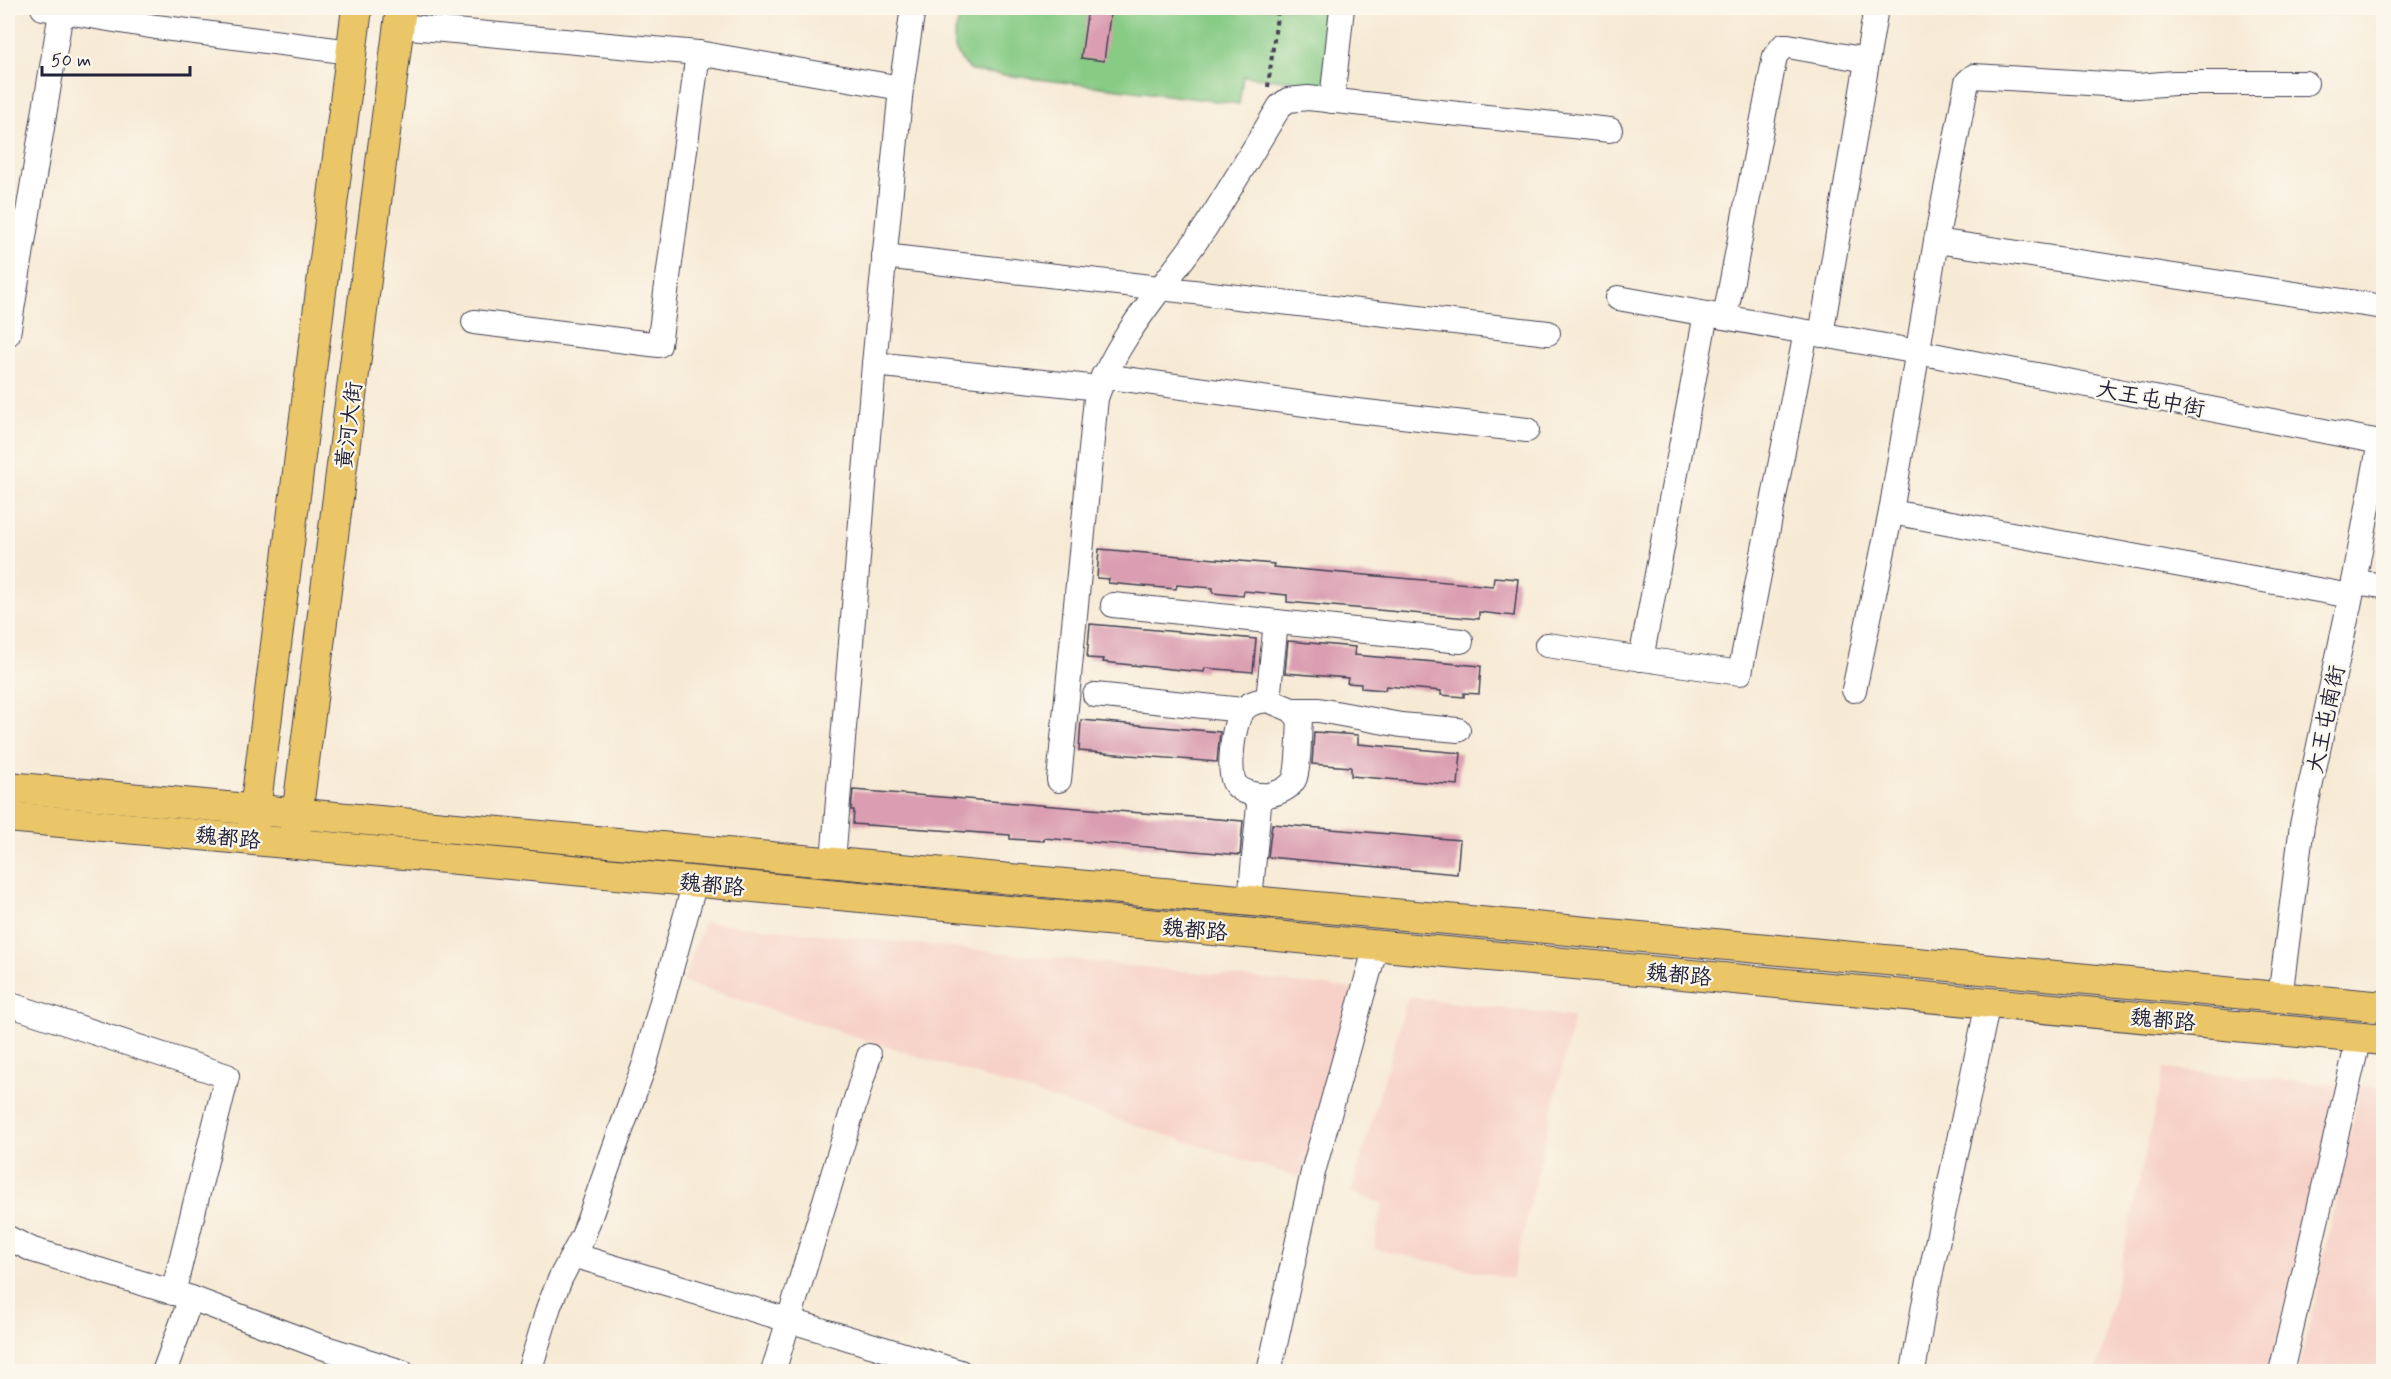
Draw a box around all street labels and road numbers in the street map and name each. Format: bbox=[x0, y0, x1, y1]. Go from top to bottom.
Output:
street label: 大王屯中街 bbox=[2094, 376, 2207, 424]
street label: 黄河大街 bbox=[331, 380, 369, 471]
street label: 大王屯南街 bbox=[2302, 663, 2352, 776]
street label: 魏都路 bbox=[194, 822, 262, 856]
street label: 魏都路 bbox=[678, 869, 746, 903]
street label: 魏都路 bbox=[1161, 914, 1229, 948]
street label: 魏都路 bbox=[1645, 959, 1713, 993]
street label: 魏都路 bbox=[2129, 1004, 2197, 1038]

